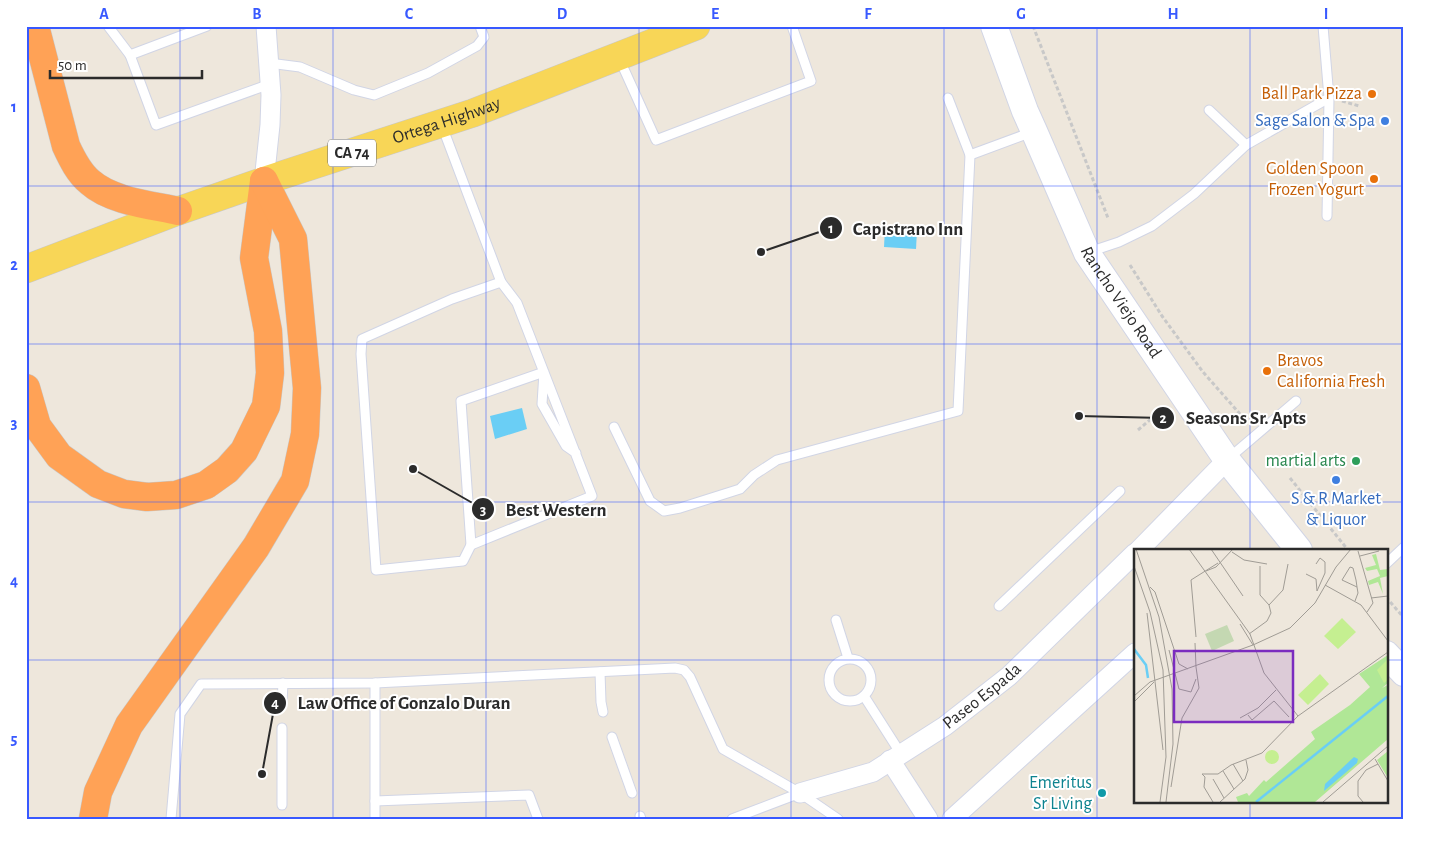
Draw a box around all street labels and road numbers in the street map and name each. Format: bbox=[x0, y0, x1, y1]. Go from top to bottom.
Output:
street label: Ortega Highway bbox=[390, 94, 503, 148]
road number: CA 74 bbox=[328, 140, 376, 167]
street label: Rancho Viejo Road bbox=[1076, 244, 1164, 361]
street label: Paseo Espada bbox=[940, 660, 1025, 733]

